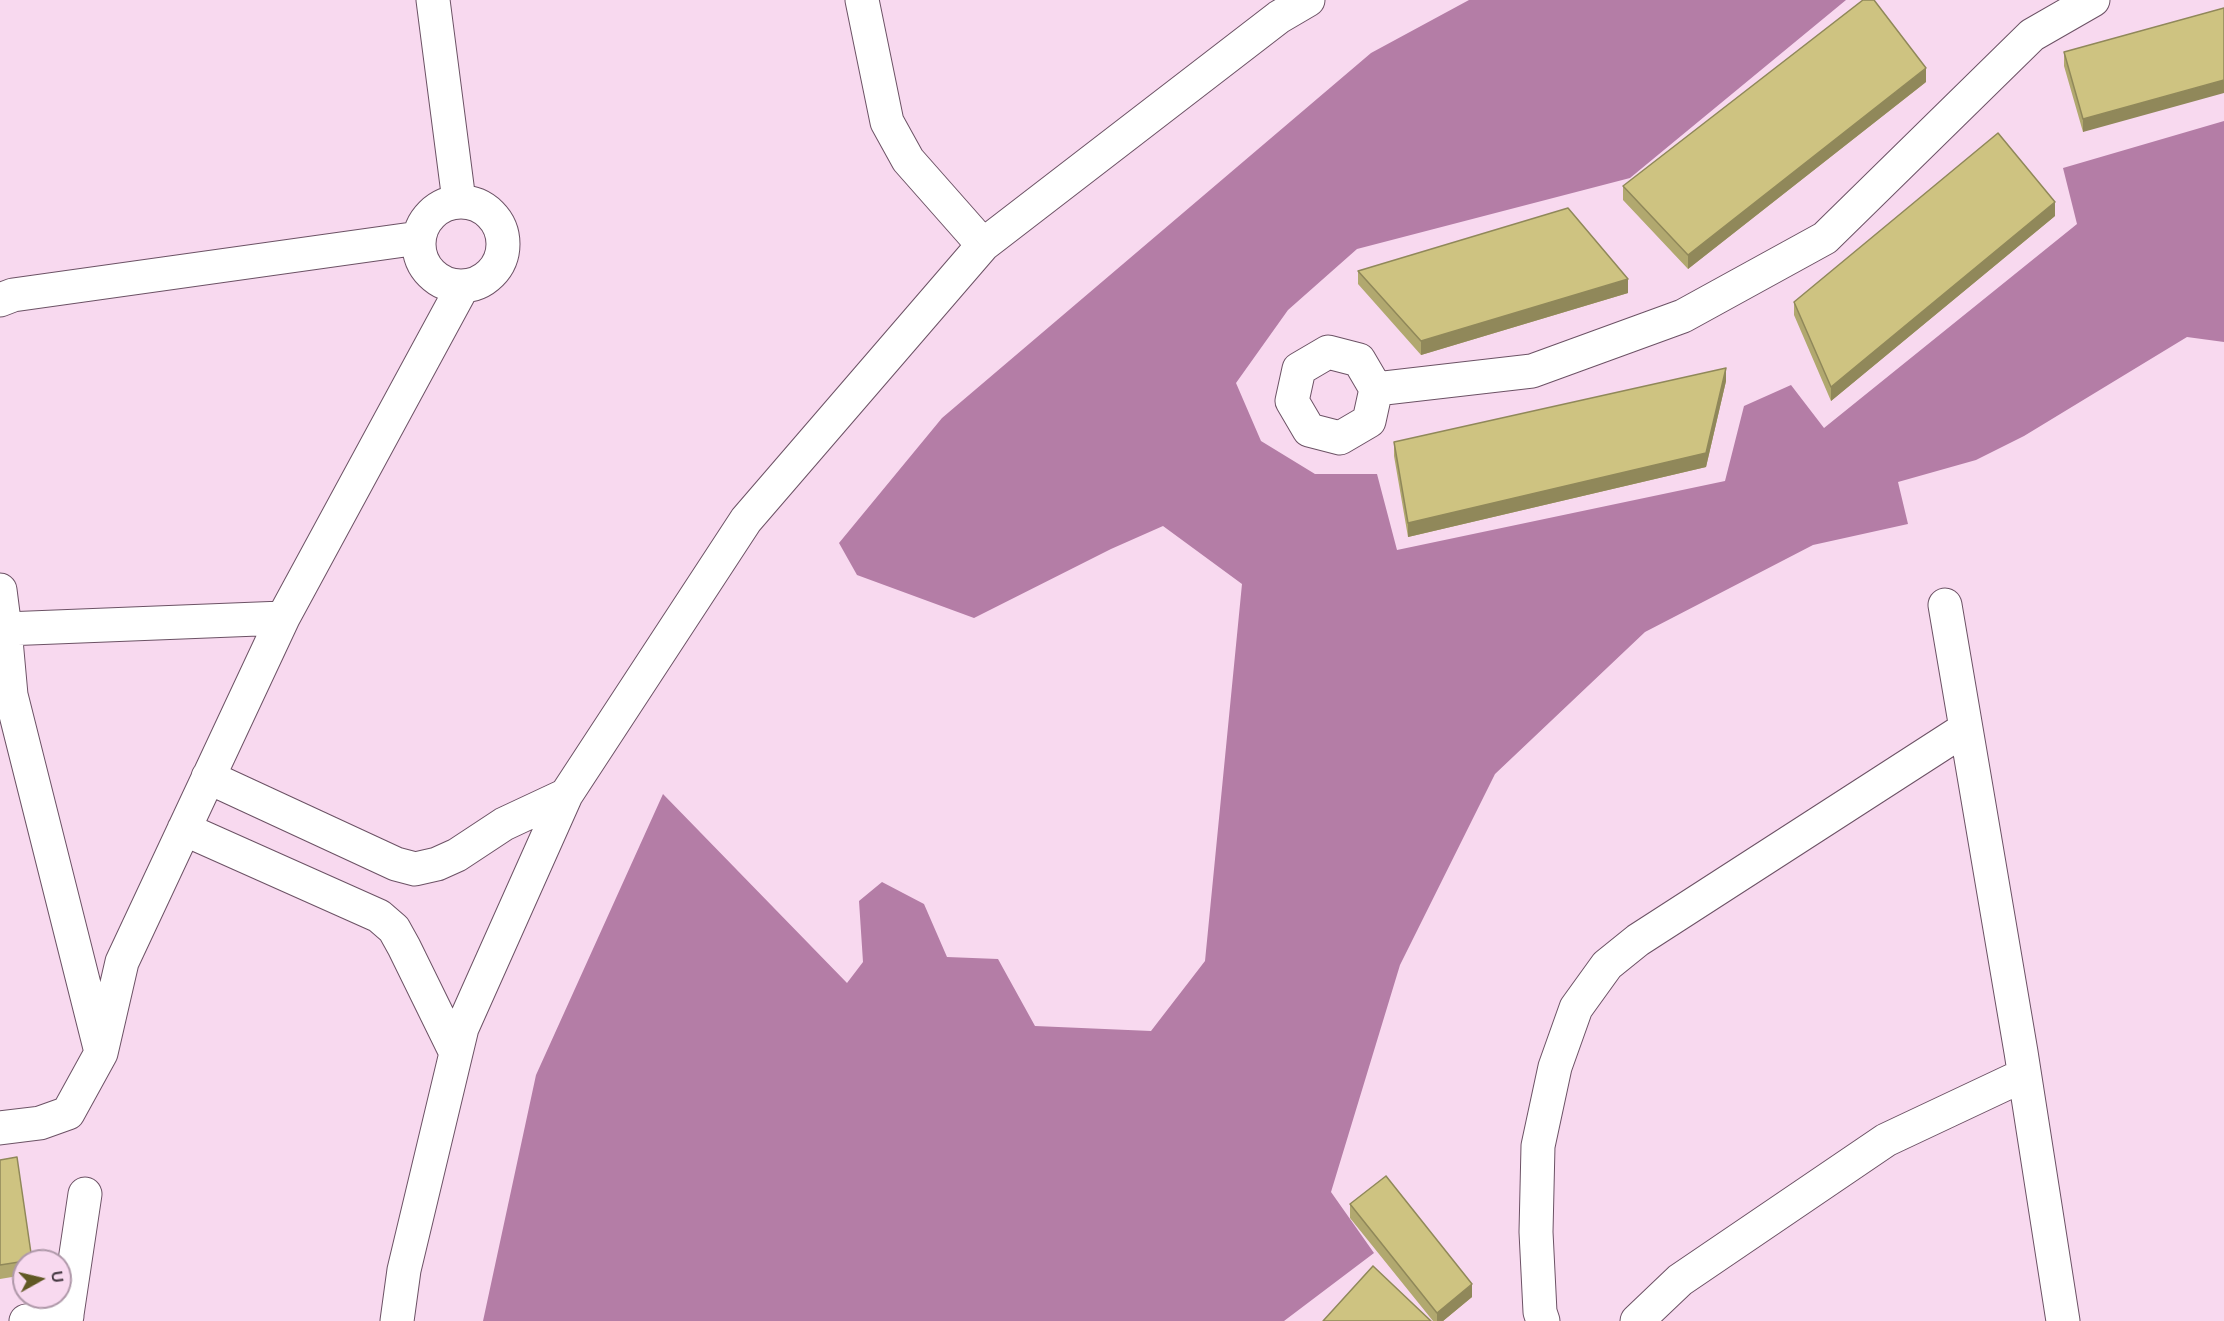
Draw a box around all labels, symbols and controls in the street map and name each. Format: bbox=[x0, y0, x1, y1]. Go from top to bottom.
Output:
north arrow bbox=[12, 1249, 72, 1309]
text: U bbox=[48, 1269, 69, 1284]

